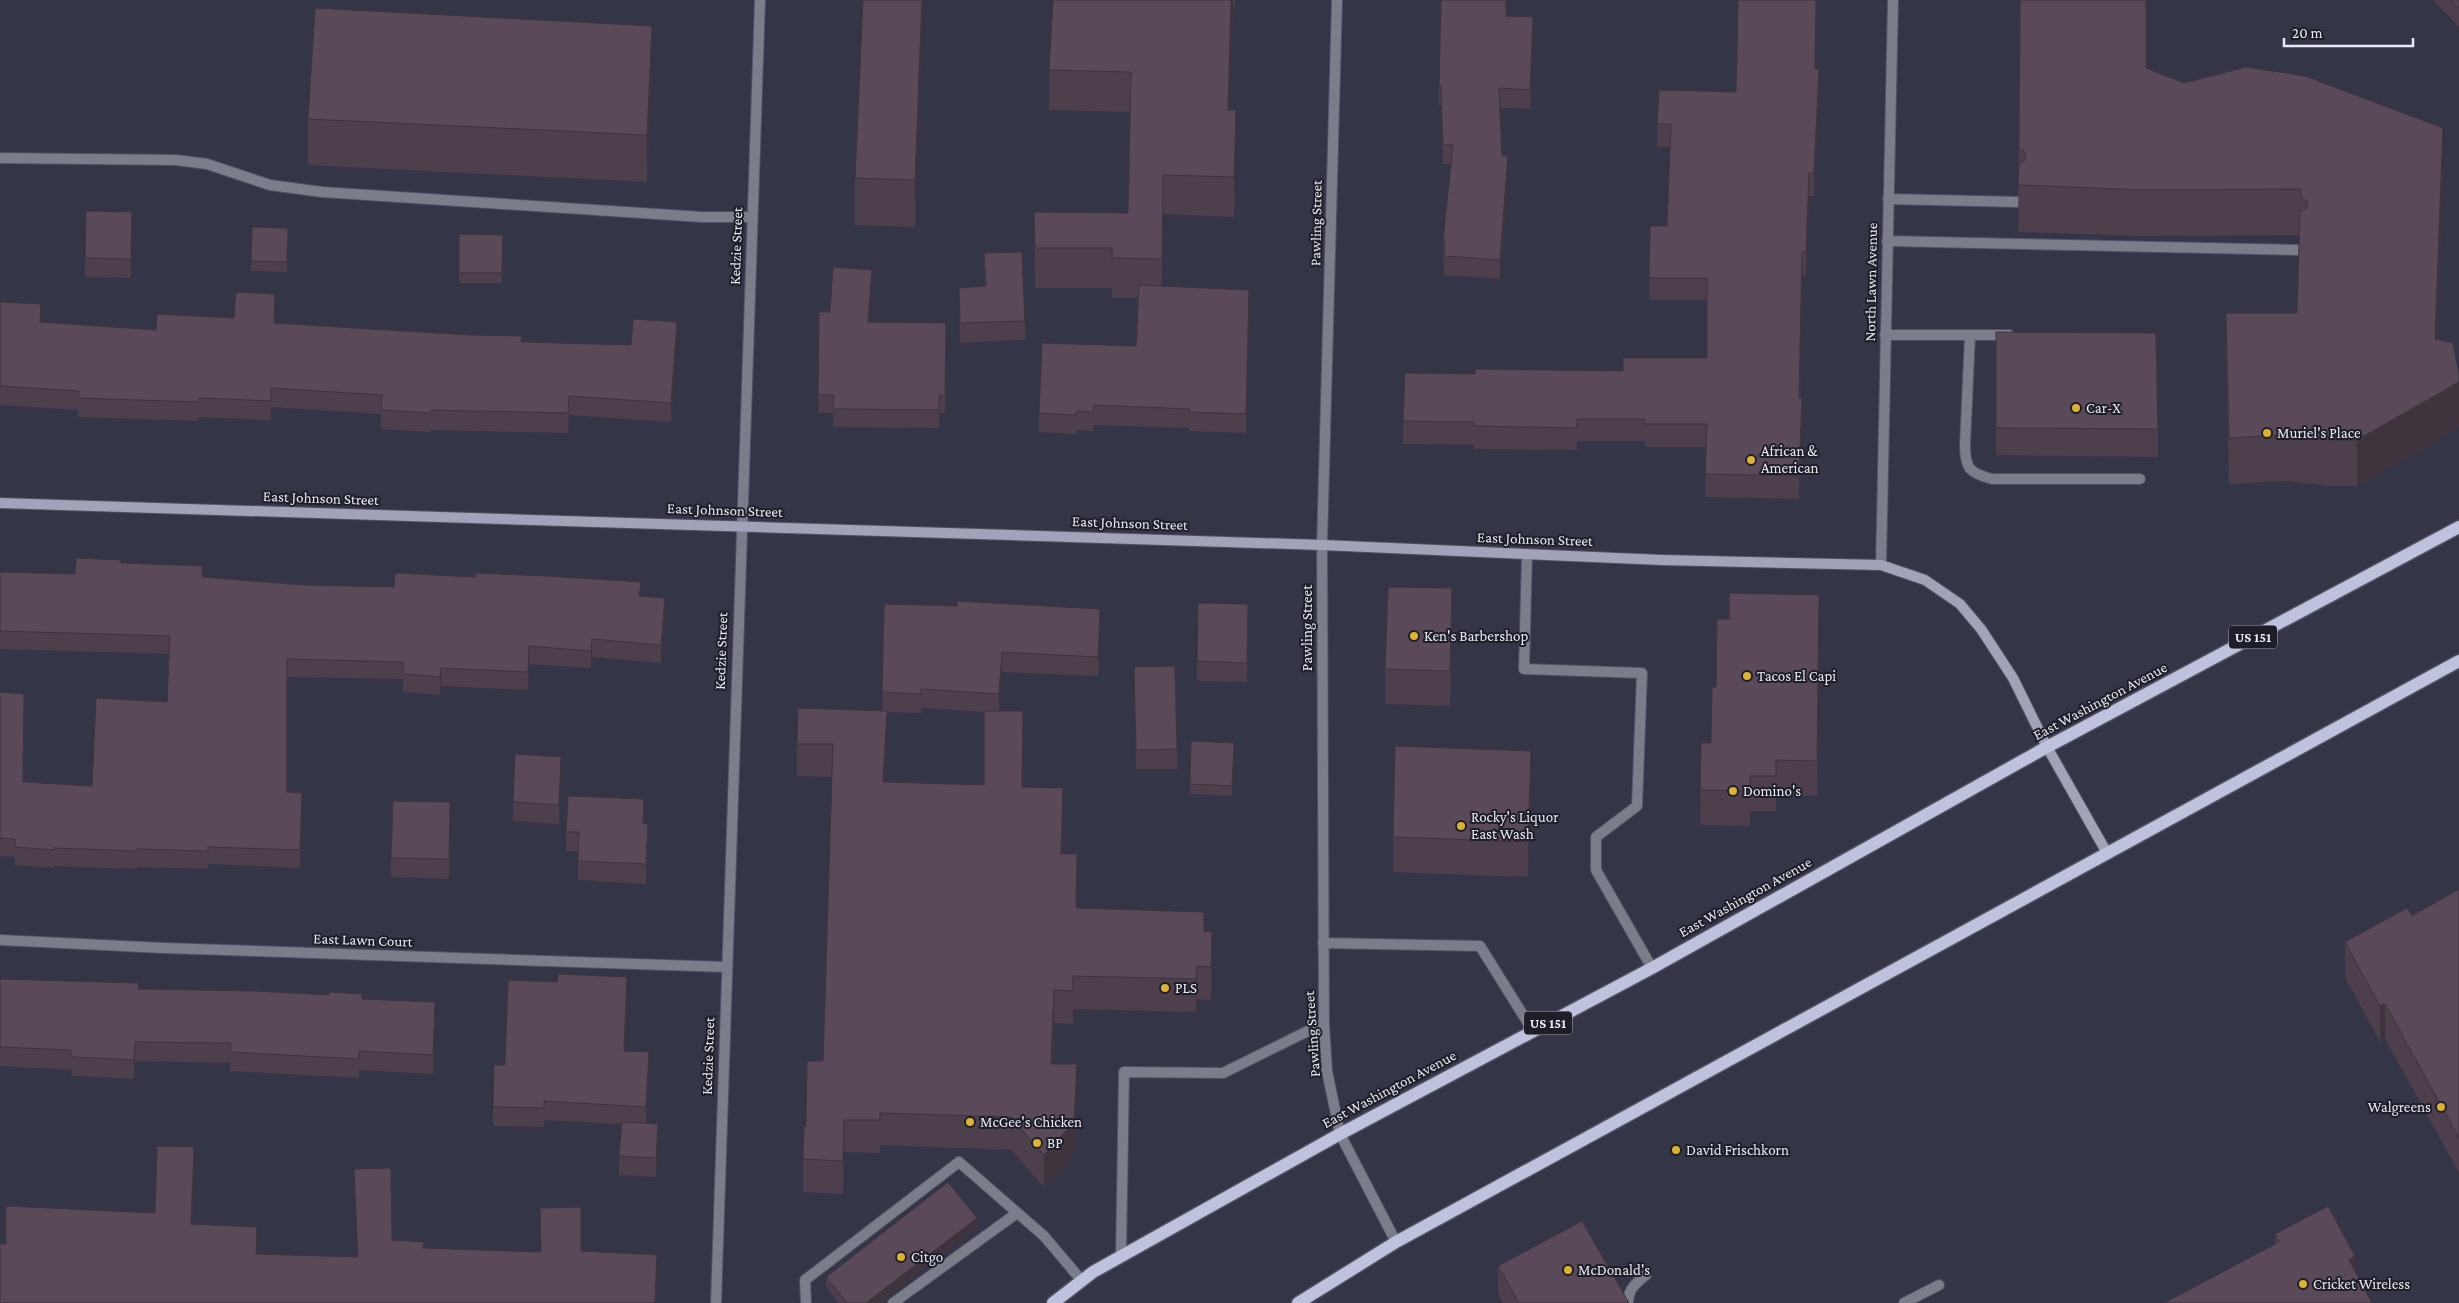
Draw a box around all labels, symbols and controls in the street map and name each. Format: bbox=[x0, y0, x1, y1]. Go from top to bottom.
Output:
scale bar bbox=[2284, 15, 2413, 47]
text: 20 m bbox=[2292, 25, 2323, 41]
street label: Pawling Street bbox=[1307, 179, 1326, 266]
street label: Kedzie Street bbox=[727, 206, 745, 285]
street label: North Lawn Avenue bbox=[1862, 222, 1880, 342]
place label: Car-X bbox=[2086, 400, 2121, 416]
marker: Car-X bbox=[2070, 402, 2082, 414]
place label: Muriel's Place bbox=[2277, 425, 2361, 441]
marker: Muriel's Place bbox=[2261, 427, 2273, 439]
place label: African & American bbox=[1761, 443, 1819, 476]
marker: African & American bbox=[1745, 454, 1757, 466]
street label: East Johnson Street bbox=[263, 488, 380, 509]
street label: East Johnson Street bbox=[667, 500, 784, 521]
street label: East Johnson Street bbox=[1072, 513, 1189, 534]
street label: East Johnson Street bbox=[1477, 529, 1594, 550]
street label: Pawling Street bbox=[1299, 584, 1316, 671]
street label: Kedzie Street bbox=[712, 611, 730, 690]
road number: US 151 bbox=[2229, 626, 2277, 649]
place label: Ken's Barbershop bbox=[1424, 628, 1529, 645]
marker: Ken's Barbershop bbox=[1408, 630, 1420, 642]
street label: East Washington Avenue bbox=[2030, 659, 2171, 744]
place label: Tacos El Capi bbox=[1757, 668, 1836, 685]
marker: Tacos El Capi bbox=[1741, 670, 1753, 682]
place label: Domino's bbox=[1743, 783, 1801, 799]
marker: Domino's bbox=[1727, 785, 1739, 797]
place label: Rocky's Liquor East Wash bbox=[1471, 809, 1559, 842]
marker: Rocky's Liquor East Wash bbox=[1455, 820, 1467, 832]
street label: East Washington Avenue bbox=[1676, 854, 1815, 941]
street label: East Lawn Court bbox=[313, 930, 414, 950]
place label: PLS bbox=[1175, 980, 1197, 996]
marker: PLS bbox=[1159, 982, 1171, 994]
street label: Pawling Street bbox=[1301, 989, 1324, 1078]
road number: US 151 bbox=[1524, 1011, 1572, 1034]
street label: Kedzie Street bbox=[699, 1016, 717, 1095]
street label: East Washington Avenue bbox=[1319, 1047, 1460, 1132]
place label: Walgreens bbox=[2368, 1099, 2431, 1116]
marker: Walgreens bbox=[2435, 1101, 2447, 1113]
place label: McGee's Chicken bbox=[980, 1114, 1082, 1130]
marker: McGee's Chicken bbox=[964, 1116, 976, 1128]
place label: BP bbox=[1047, 1135, 1063, 1151]
marker: BP bbox=[1031, 1137, 1043, 1149]
place label: David Frischkorn bbox=[1686, 1142, 1789, 1158]
marker: David Frischkorn bbox=[1670, 1144, 1682, 1156]
place label: Citgo bbox=[911, 1249, 943, 1266]
marker: Citgo bbox=[895, 1251, 907, 1263]
place label: McDonald's bbox=[1578, 1262, 1650, 1278]
marker: McDonald's bbox=[1562, 1264, 1574, 1276]
place label: Cricket Wireless bbox=[2313, 1276, 2410, 1292]
marker: Cricket Wireless bbox=[2297, 1278, 2309, 1290]

